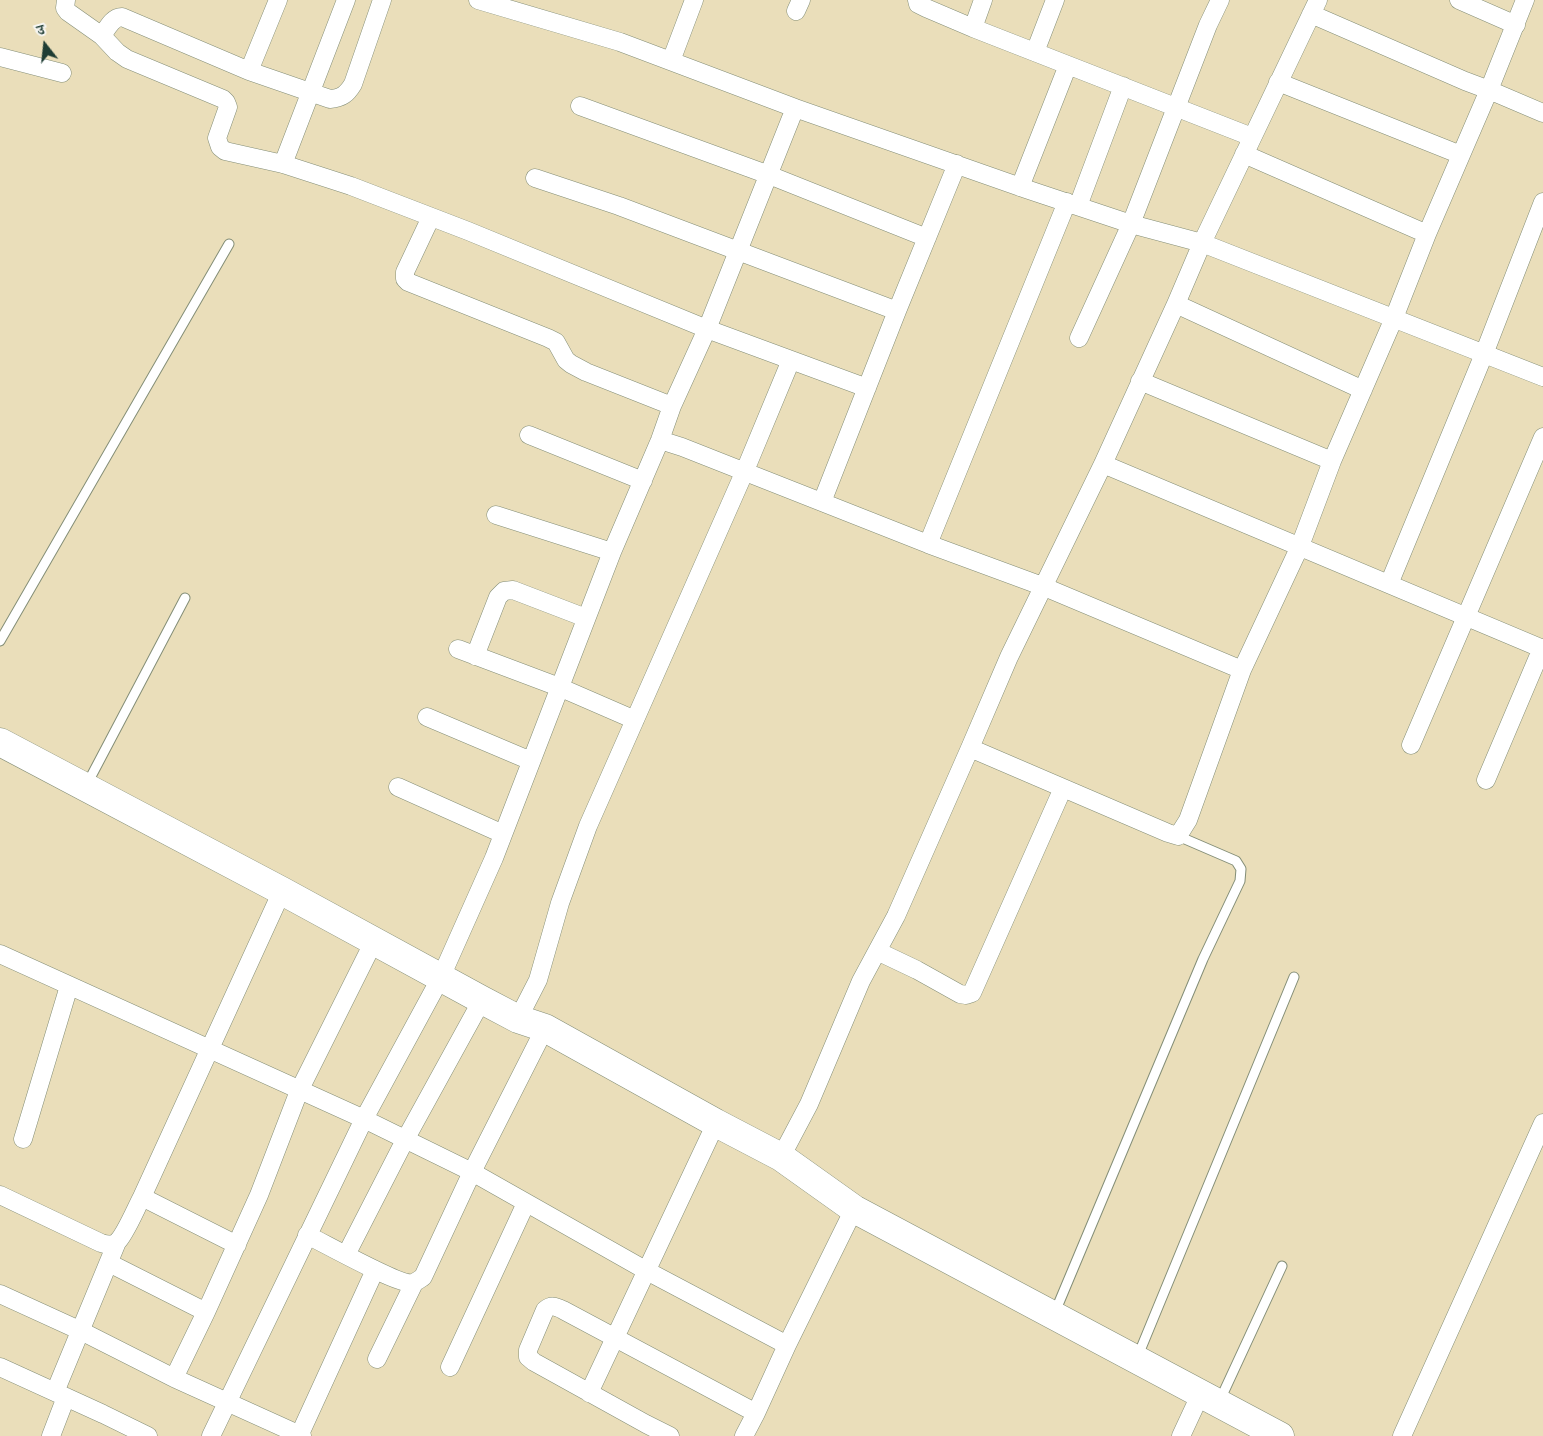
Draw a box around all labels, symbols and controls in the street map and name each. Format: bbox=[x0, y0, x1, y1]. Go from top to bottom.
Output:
north arrow bbox=[20, 20, 70, 70]
text: उ bbox=[35, 23, 46, 38]

